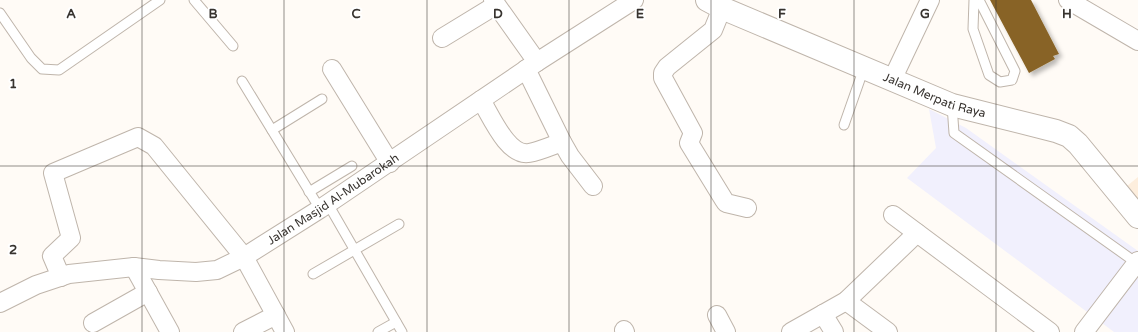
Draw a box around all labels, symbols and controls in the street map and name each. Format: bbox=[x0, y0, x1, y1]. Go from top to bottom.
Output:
text: A bbox=[66, 6, 76, 22]
text: B bbox=[208, 6, 218, 22]
text: C bbox=[351, 6, 361, 22]
text: D bbox=[493, 6, 503, 22]
text: E bbox=[636, 6, 644, 22]
text: F bbox=[778, 6, 786, 22]
text: G bbox=[920, 6, 930, 22]
text: H bbox=[1062, 6, 1072, 22]
street label: Jalan Merpati Raya bbox=[881, 70, 987, 120]
text: 1 bbox=[9, 76, 17, 92]
street label: Jalan Masjid Al-Mubarokah bbox=[265, 151, 402, 247]
text: 2 bbox=[9, 242, 17, 258]

